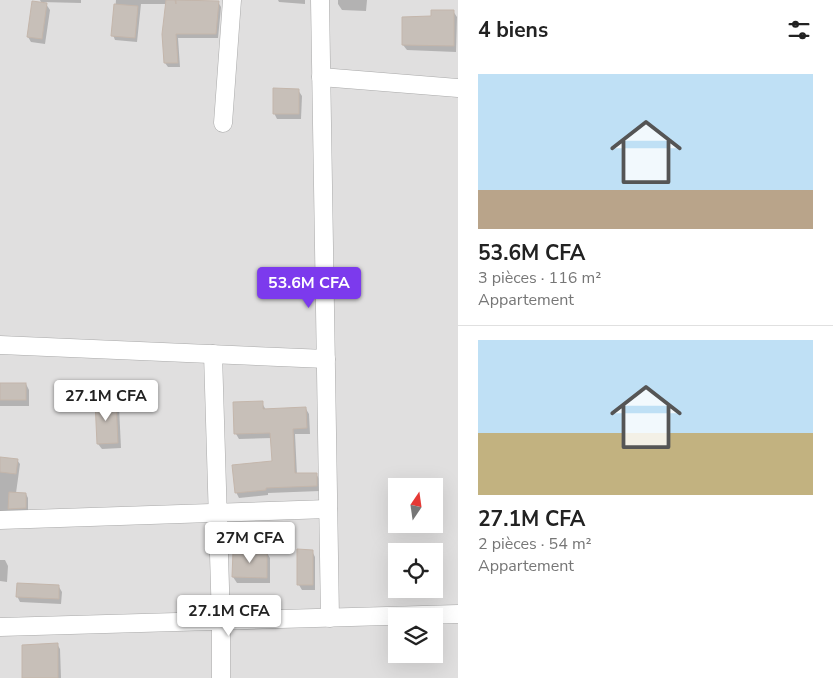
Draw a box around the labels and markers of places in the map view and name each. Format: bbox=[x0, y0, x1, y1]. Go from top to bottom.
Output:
pin: 53.6M CFA bbox=[252, 266, 366, 309]
pin: 27.1M CFA bbox=[49, 380, 163, 422]
pin: 27M CFA bbox=[204, 522, 296, 564]
pin: 27.1M CFA bbox=[172, 594, 286, 637]

